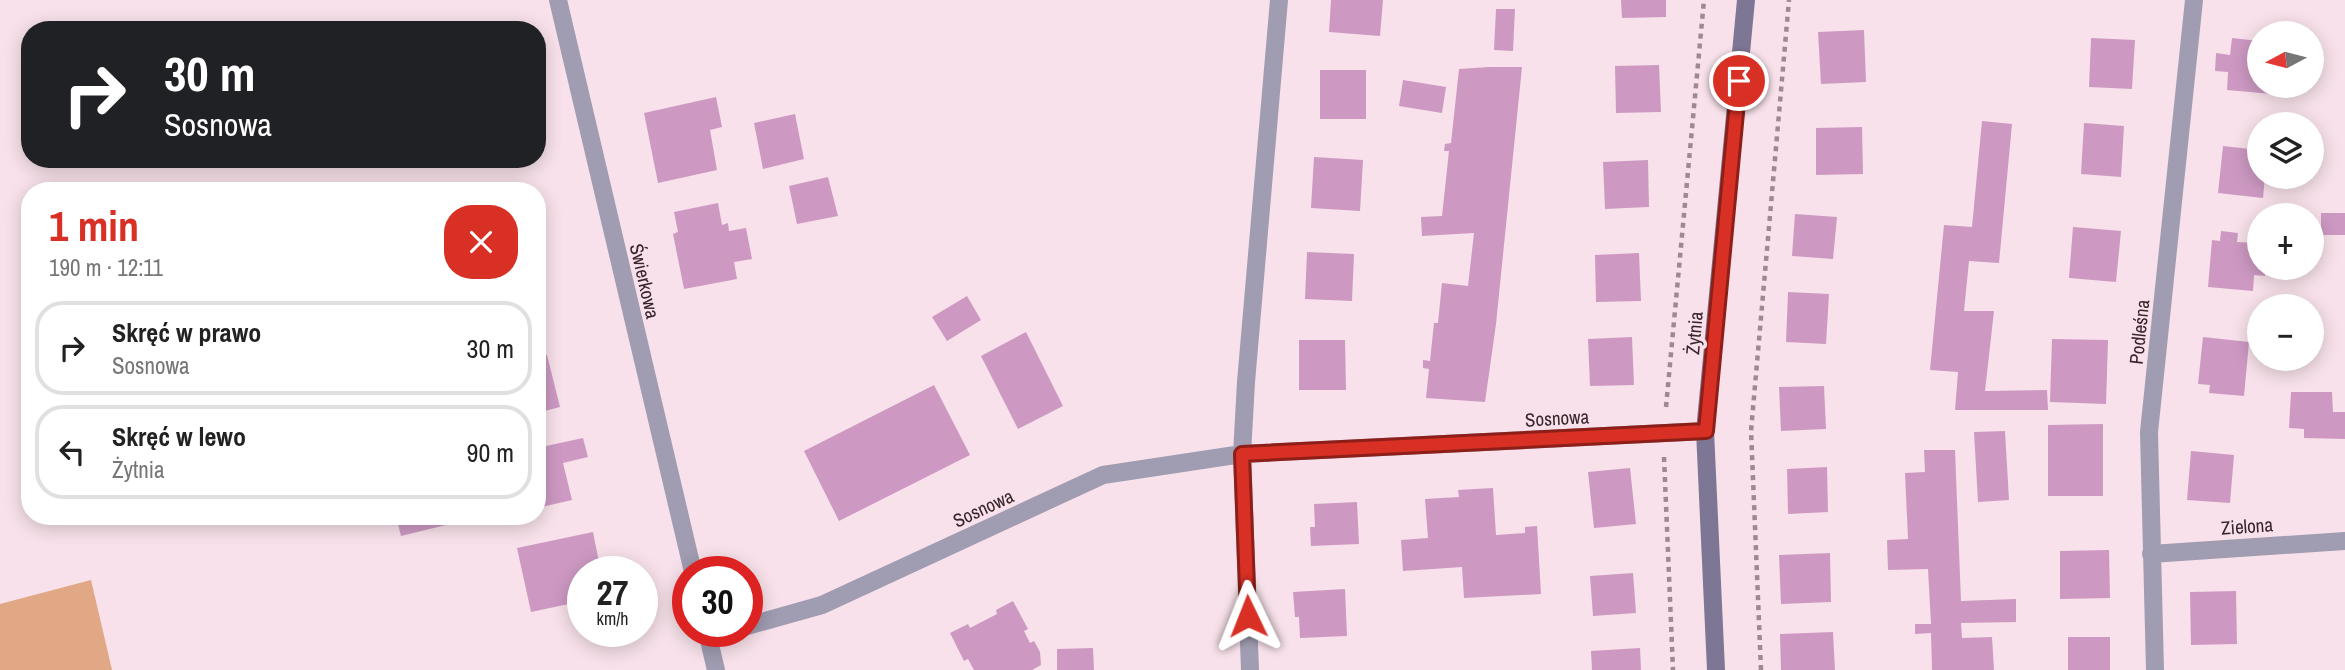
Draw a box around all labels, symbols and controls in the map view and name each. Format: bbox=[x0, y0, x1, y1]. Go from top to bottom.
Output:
north arrow bbox=[2247, 21, 2324, 98]
map controls bbox=[2247, 21, 2324, 371]
text: 30 m bbox=[164, 40, 256, 106]
icon: right bbox=[49, 49, 140, 140]
pin bbox=[1709, 51, 1769, 111]
icon: arrive bbox=[1720, 62, 1758, 100]
text: Sosnowa bbox=[164, 103, 272, 146]
button: layers bbox=[2247, 112, 2324, 189]
text: 1 min bbox=[49, 198, 139, 254]
button: + bbox=[2247, 203, 2324, 280]
button: close bbox=[444, 205, 518, 279]
street label: Świerkowa bbox=[624, 241, 666, 321]
text: 190 m · 12:11 bbox=[49, 252, 163, 283]
button: − bbox=[2247, 294, 2324, 371]
street label: Podleśna bbox=[2123, 298, 2155, 366]
street label: Żytnia bbox=[1679, 310, 1709, 356]
text: Skręć w prawo bbox=[112, 315, 261, 350]
icon: right bbox=[53, 329, 91, 367]
text: 30 m bbox=[467, 331, 514, 366]
text: Sosnowa bbox=[112, 350, 190, 381]
street label: Sosnowa bbox=[1524, 403, 1590, 433]
text: Skręć w lewo bbox=[112, 419, 246, 454]
icon: left bbox=[53, 433, 91, 471]
text: 90 m bbox=[467, 435, 514, 470]
text: Żytnia bbox=[112, 454, 164, 485]
street label: Sosnowa bbox=[948, 483, 1018, 533]
street label: Zielona bbox=[2220, 511, 2274, 541]
speed limit sign: 30 bbox=[672, 556, 763, 647]
text: 27 bbox=[597, 569, 628, 616]
position arrow bbox=[1211, 579, 1285, 653]
text: km/h bbox=[597, 606, 629, 631]

